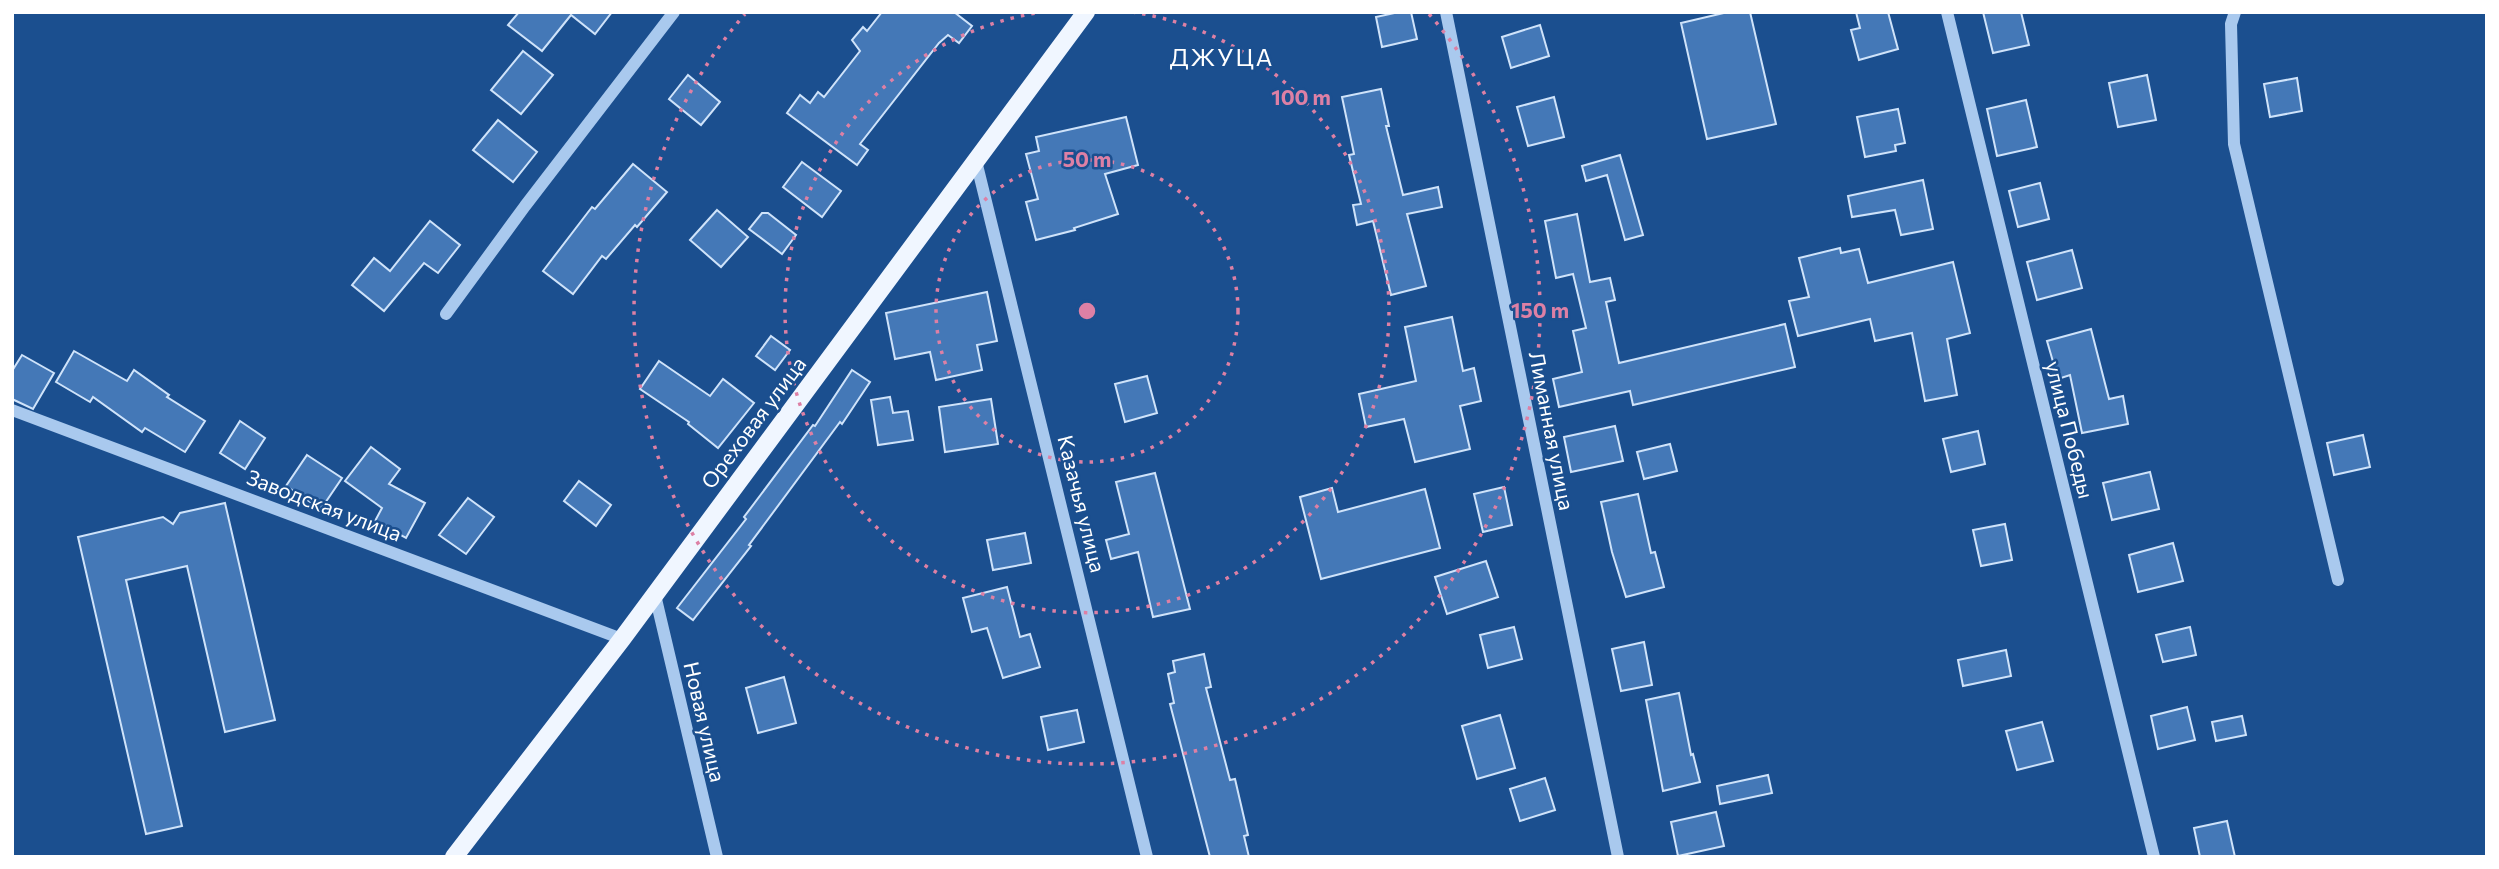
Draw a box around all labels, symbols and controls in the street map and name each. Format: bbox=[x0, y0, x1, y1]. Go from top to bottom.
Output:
district label: ДЖУЦА bbox=[1170, 42, 1274, 71]
text: 100 m bbox=[1271, 84, 1331, 109]
text: 50 m bbox=[1063, 146, 1111, 171]
text: 150 m bbox=[1511, 297, 1569, 322]
centre of rings bbox=[1075, 299, 1099, 323]
street label: Лиманная улица bbox=[1525, 349, 1580, 512]
street label: Ореховая улица bbox=[695, 351, 810, 493]
street label: улица Победы bbox=[2041, 358, 2100, 501]
street label: Казачья улица bbox=[1053, 432, 1112, 575]
street label: Заводская улица bbox=[244, 464, 405, 546]
street label: Новая улица bbox=[679, 659, 731, 784]

